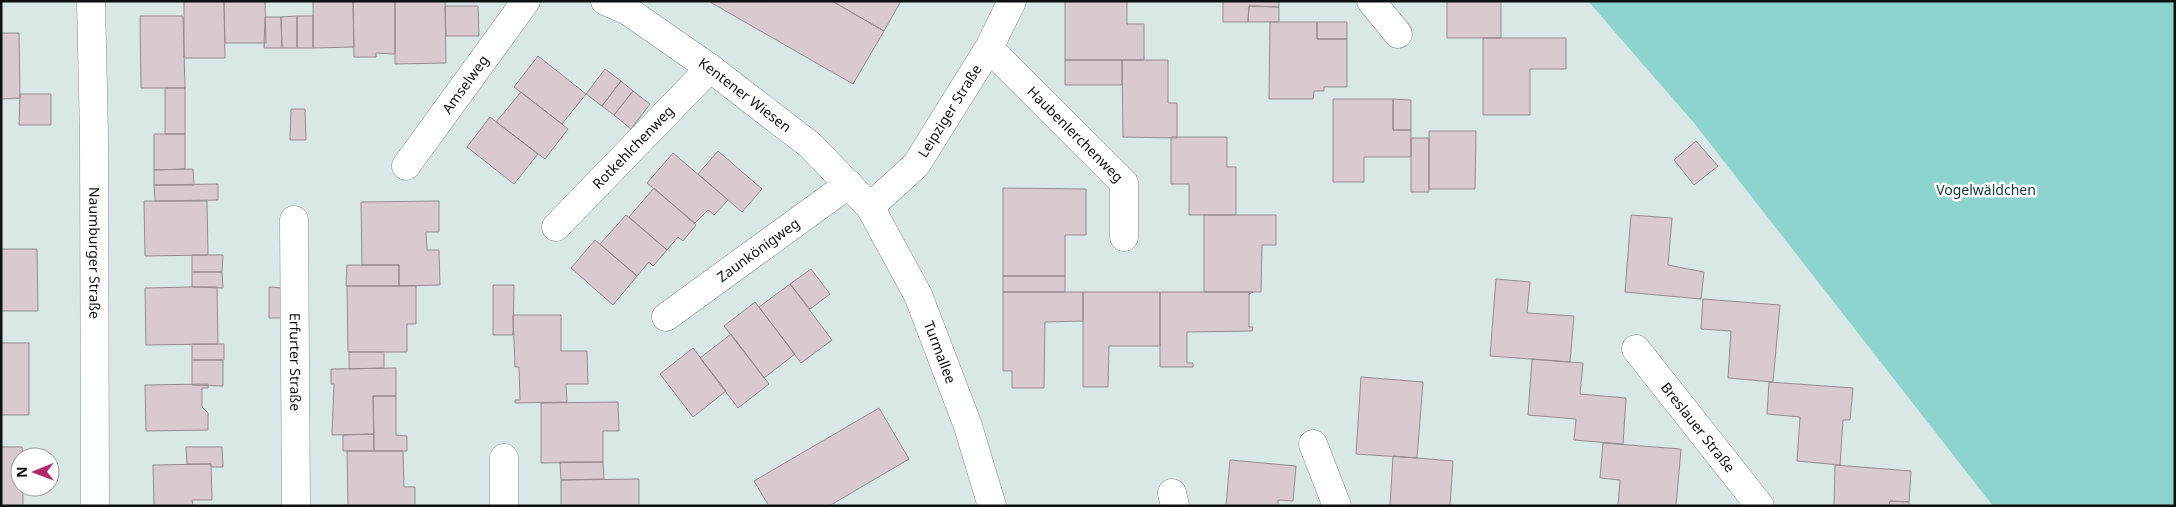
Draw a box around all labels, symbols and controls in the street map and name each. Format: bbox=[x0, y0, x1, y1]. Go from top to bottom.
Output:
street label: Amselweg bbox=[437, 51, 493, 117]
street label: Kentener Wiesen bbox=[695, 53, 795, 136]
street label: Leipziger Straße bbox=[913, 60, 986, 161]
street label: Haubenlerchenweg bbox=[1023, 82, 1128, 186]
street label: Rotkehlchenweg bbox=[588, 101, 678, 193]
park label: Vogelwäldchen bbox=[1936, 180, 2036, 199]
street label: Naumburger Straße bbox=[85, 187, 104, 319]
street label: Zaunkönigweg bbox=[713, 213, 803, 286]
street label: Erfurter Straße bbox=[286, 313, 305, 411]
street label: Turmallee bbox=[920, 318, 961, 386]
street label: Breslauer Straße bbox=[1657, 378, 1740, 476]
north arrow bbox=[10, 447, 60, 497]
text: N bbox=[12, 466, 31, 478]

